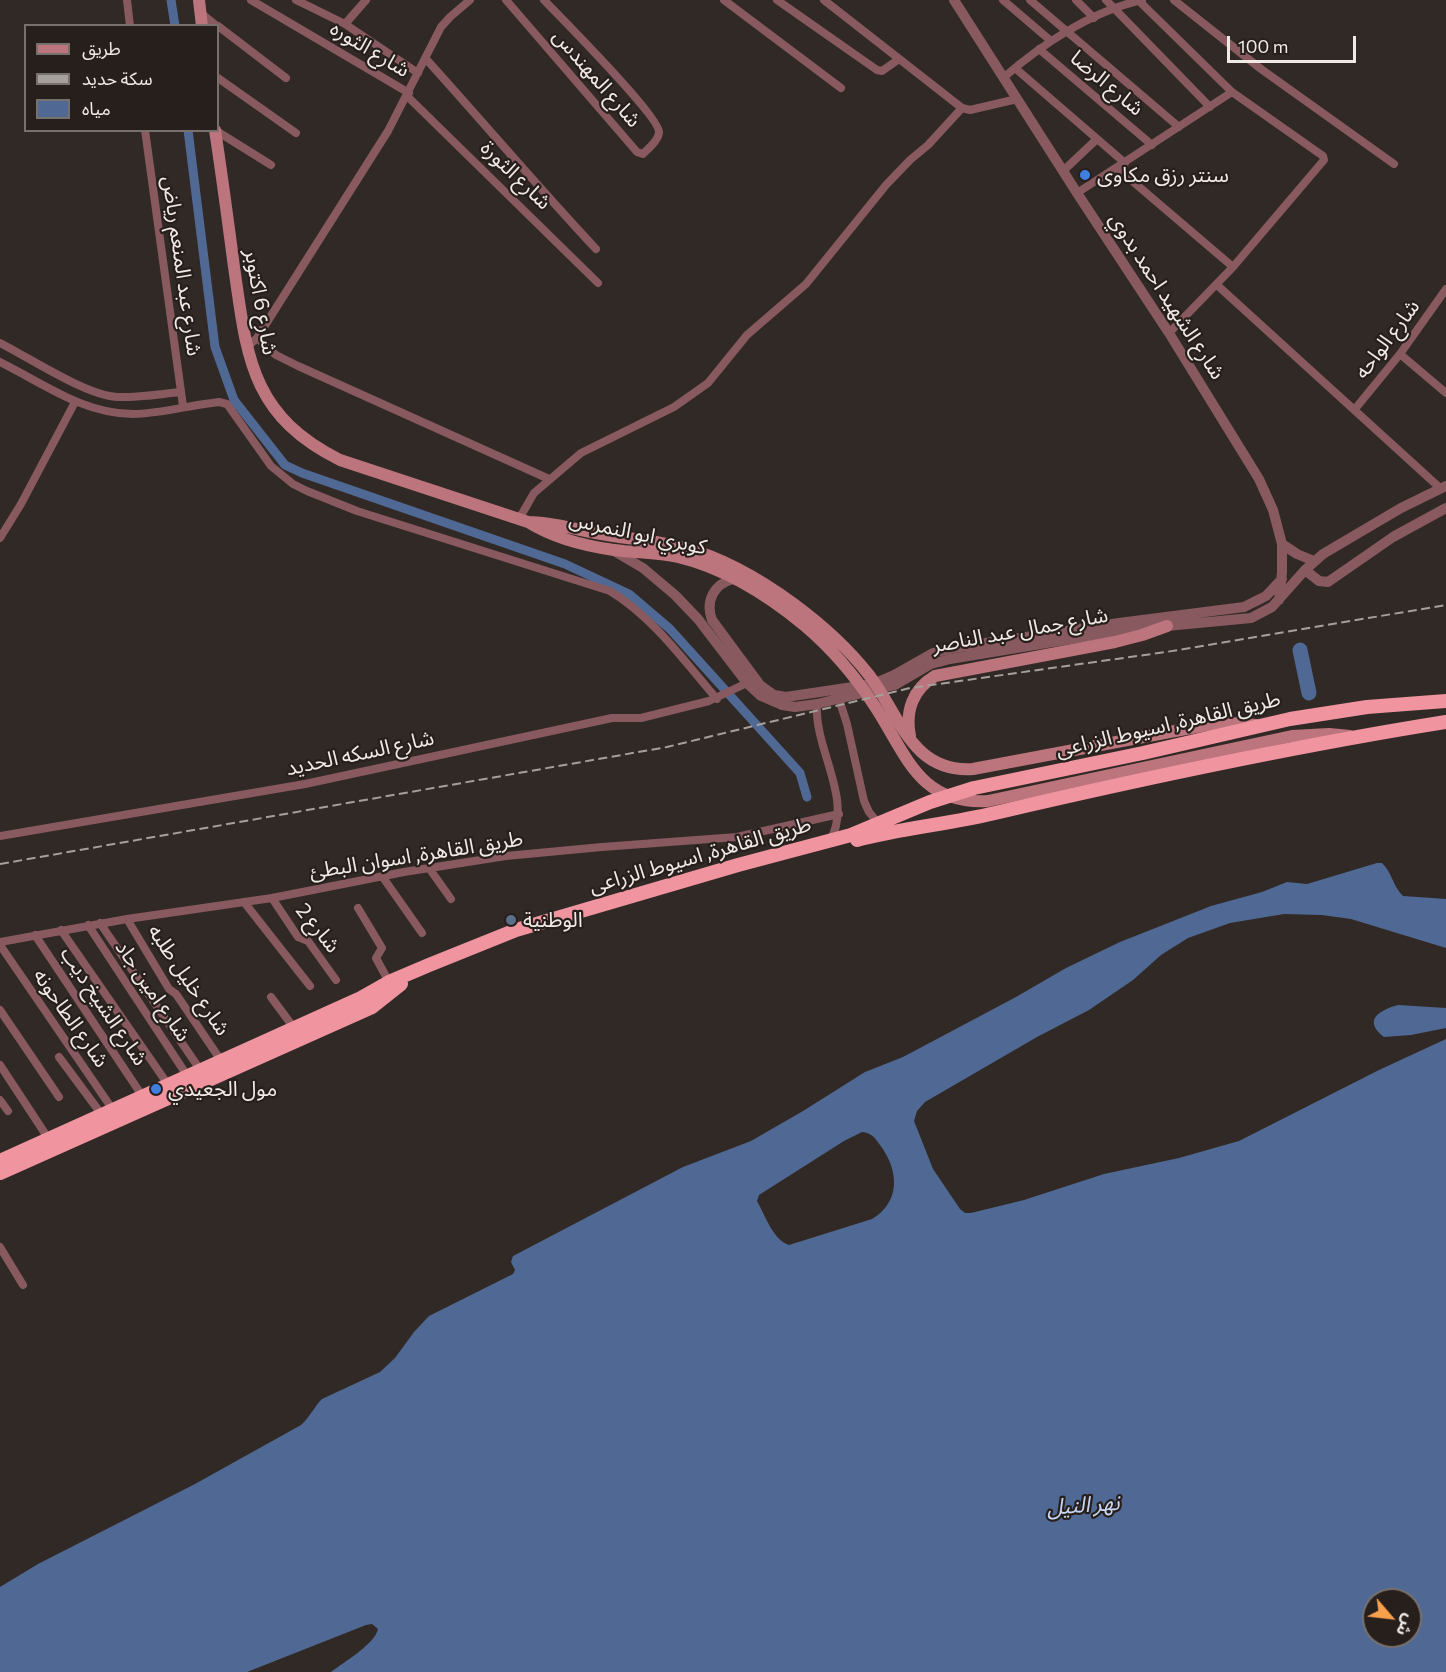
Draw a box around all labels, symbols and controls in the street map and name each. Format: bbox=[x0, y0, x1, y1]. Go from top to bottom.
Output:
street label: شارع الثوره bbox=[326, 15, 414, 83]
legend bbox=[24, 24, 219, 132]
street label: شارع المهندس bbox=[547, 24, 647, 132]
scale bar bbox=[1230, 24, 1359, 62]
text: 100 m bbox=[1238, 35, 1288, 57]
text: طريق bbox=[82, 37, 121, 59]
street label: شارع الرضا bbox=[1065, 45, 1149, 121]
text: سكة حديد bbox=[82, 67, 153, 89]
text: مياه bbox=[82, 97, 111, 119]
street label: شارع الثورة bbox=[475, 135, 557, 215]
place label: سنتر رزق مكاوى bbox=[1097, 162, 1229, 188]
marker: سنتر رزق مكاوى bbox=[1078, 168, 1092, 182]
street label: شارع عبد المنعم رياض bbox=[157, 174, 207, 358]
street label: شارع الشهيد احمد بدوي bbox=[1104, 208, 1230, 384]
street label: شارع 6 اكتوبر bbox=[239, 247, 283, 357]
street label: شارع الواحه bbox=[1349, 294, 1425, 384]
street label: كوبري ابو النمرس bbox=[567, 506, 709, 560]
street label: شارع جمال عبد الناصر bbox=[930, 602, 1110, 658]
street label: طريق القاهرة, اسيوط الزراعى bbox=[1053, 686, 1283, 762]
street label: شارع السكه الحديد bbox=[284, 725, 436, 781]
street label: طريق القاهرة, اسيوط الزراعى bbox=[586, 811, 814, 899]
street label: طريق القاهرة, اسوان البطئ bbox=[307, 826, 525, 884]
street label: شارع 2 bbox=[290, 898, 346, 958]
place label: الوطنية bbox=[523, 907, 583, 933]
marker: الوطنية bbox=[504, 913, 518, 927]
street label: شارع خليل طلبه bbox=[143, 920, 235, 1040]
street label: شارع امين جاد bbox=[110, 936, 196, 1046]
street label: شارع الشيخ ديب bbox=[55, 942, 153, 1070]
street label: شارع الطاحونه bbox=[28, 964, 114, 1072]
place label: مول الجعيدي bbox=[168, 1076, 277, 1102]
marker: مول الجعيدي bbox=[149, 1082, 163, 1096]
water label: نهر النيل bbox=[1046, 1489, 1120, 1521]
north arrow bbox=[1362, 1588, 1422, 1648]
text: ش bbox=[1393, 1612, 1420, 1640]

